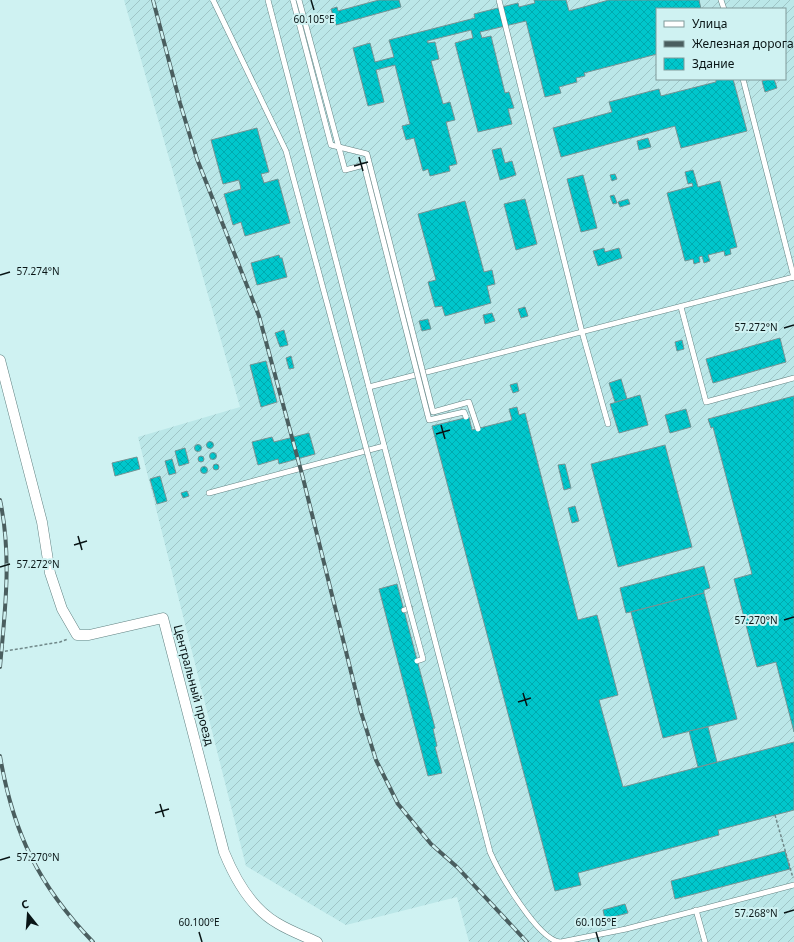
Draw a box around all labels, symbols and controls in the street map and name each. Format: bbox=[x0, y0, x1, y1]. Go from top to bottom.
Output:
legend bbox=[656, 8, 786, 80]
text: 60.105°E bbox=[293, 12, 335, 26]
text: Улица bbox=[692, 15, 727, 32]
text: Железная дорога bbox=[692, 35, 794, 52]
text: Здание bbox=[692, 55, 735, 72]
text: 57.274°N bbox=[16, 264, 60, 278]
text: 57.272°N bbox=[734, 320, 778, 334]
text: 57.272°N bbox=[16, 557, 60, 571]
text: 57.270°N bbox=[734, 613, 778, 627]
street label: Центральный проезд bbox=[170, 623, 219, 748]
text: 57.270°N bbox=[16, 850, 60, 864]
north arrow bbox=[8, 894, 48, 934]
text: С bbox=[19, 896, 31, 912]
text: 57.268°N bbox=[734, 906, 778, 920]
text: 60.100°E bbox=[178, 915, 220, 929]
text: 60.105°E bbox=[575, 915, 617, 929]

